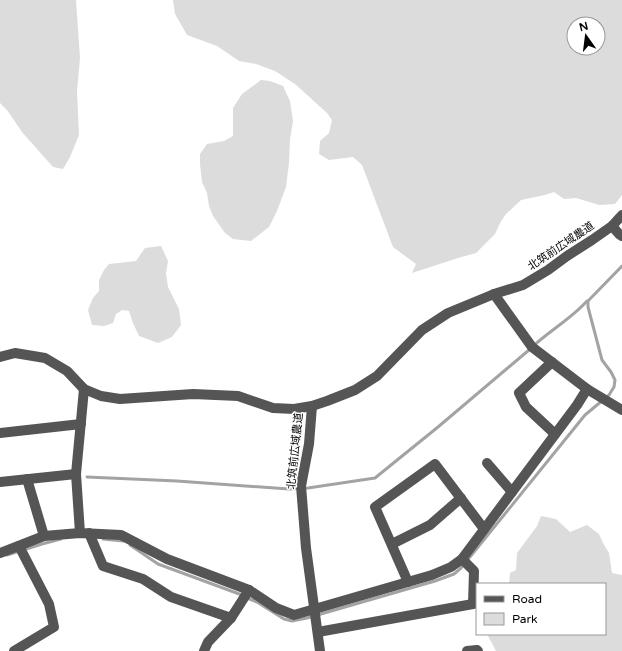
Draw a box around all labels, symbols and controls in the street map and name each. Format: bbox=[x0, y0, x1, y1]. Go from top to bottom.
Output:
north arrow bbox=[566, 16, 606, 56]
text: N bbox=[578, 19, 590, 34]
street label: 北筑前広域農道 bbox=[525, 219, 597, 273]
street label: 北筑前広域農道 bbox=[285, 412, 305, 490]
legend bbox=[476, 583, 606, 635]
text: Road bbox=[512, 592, 542, 606]
text: Park bbox=[512, 612, 538, 626]

